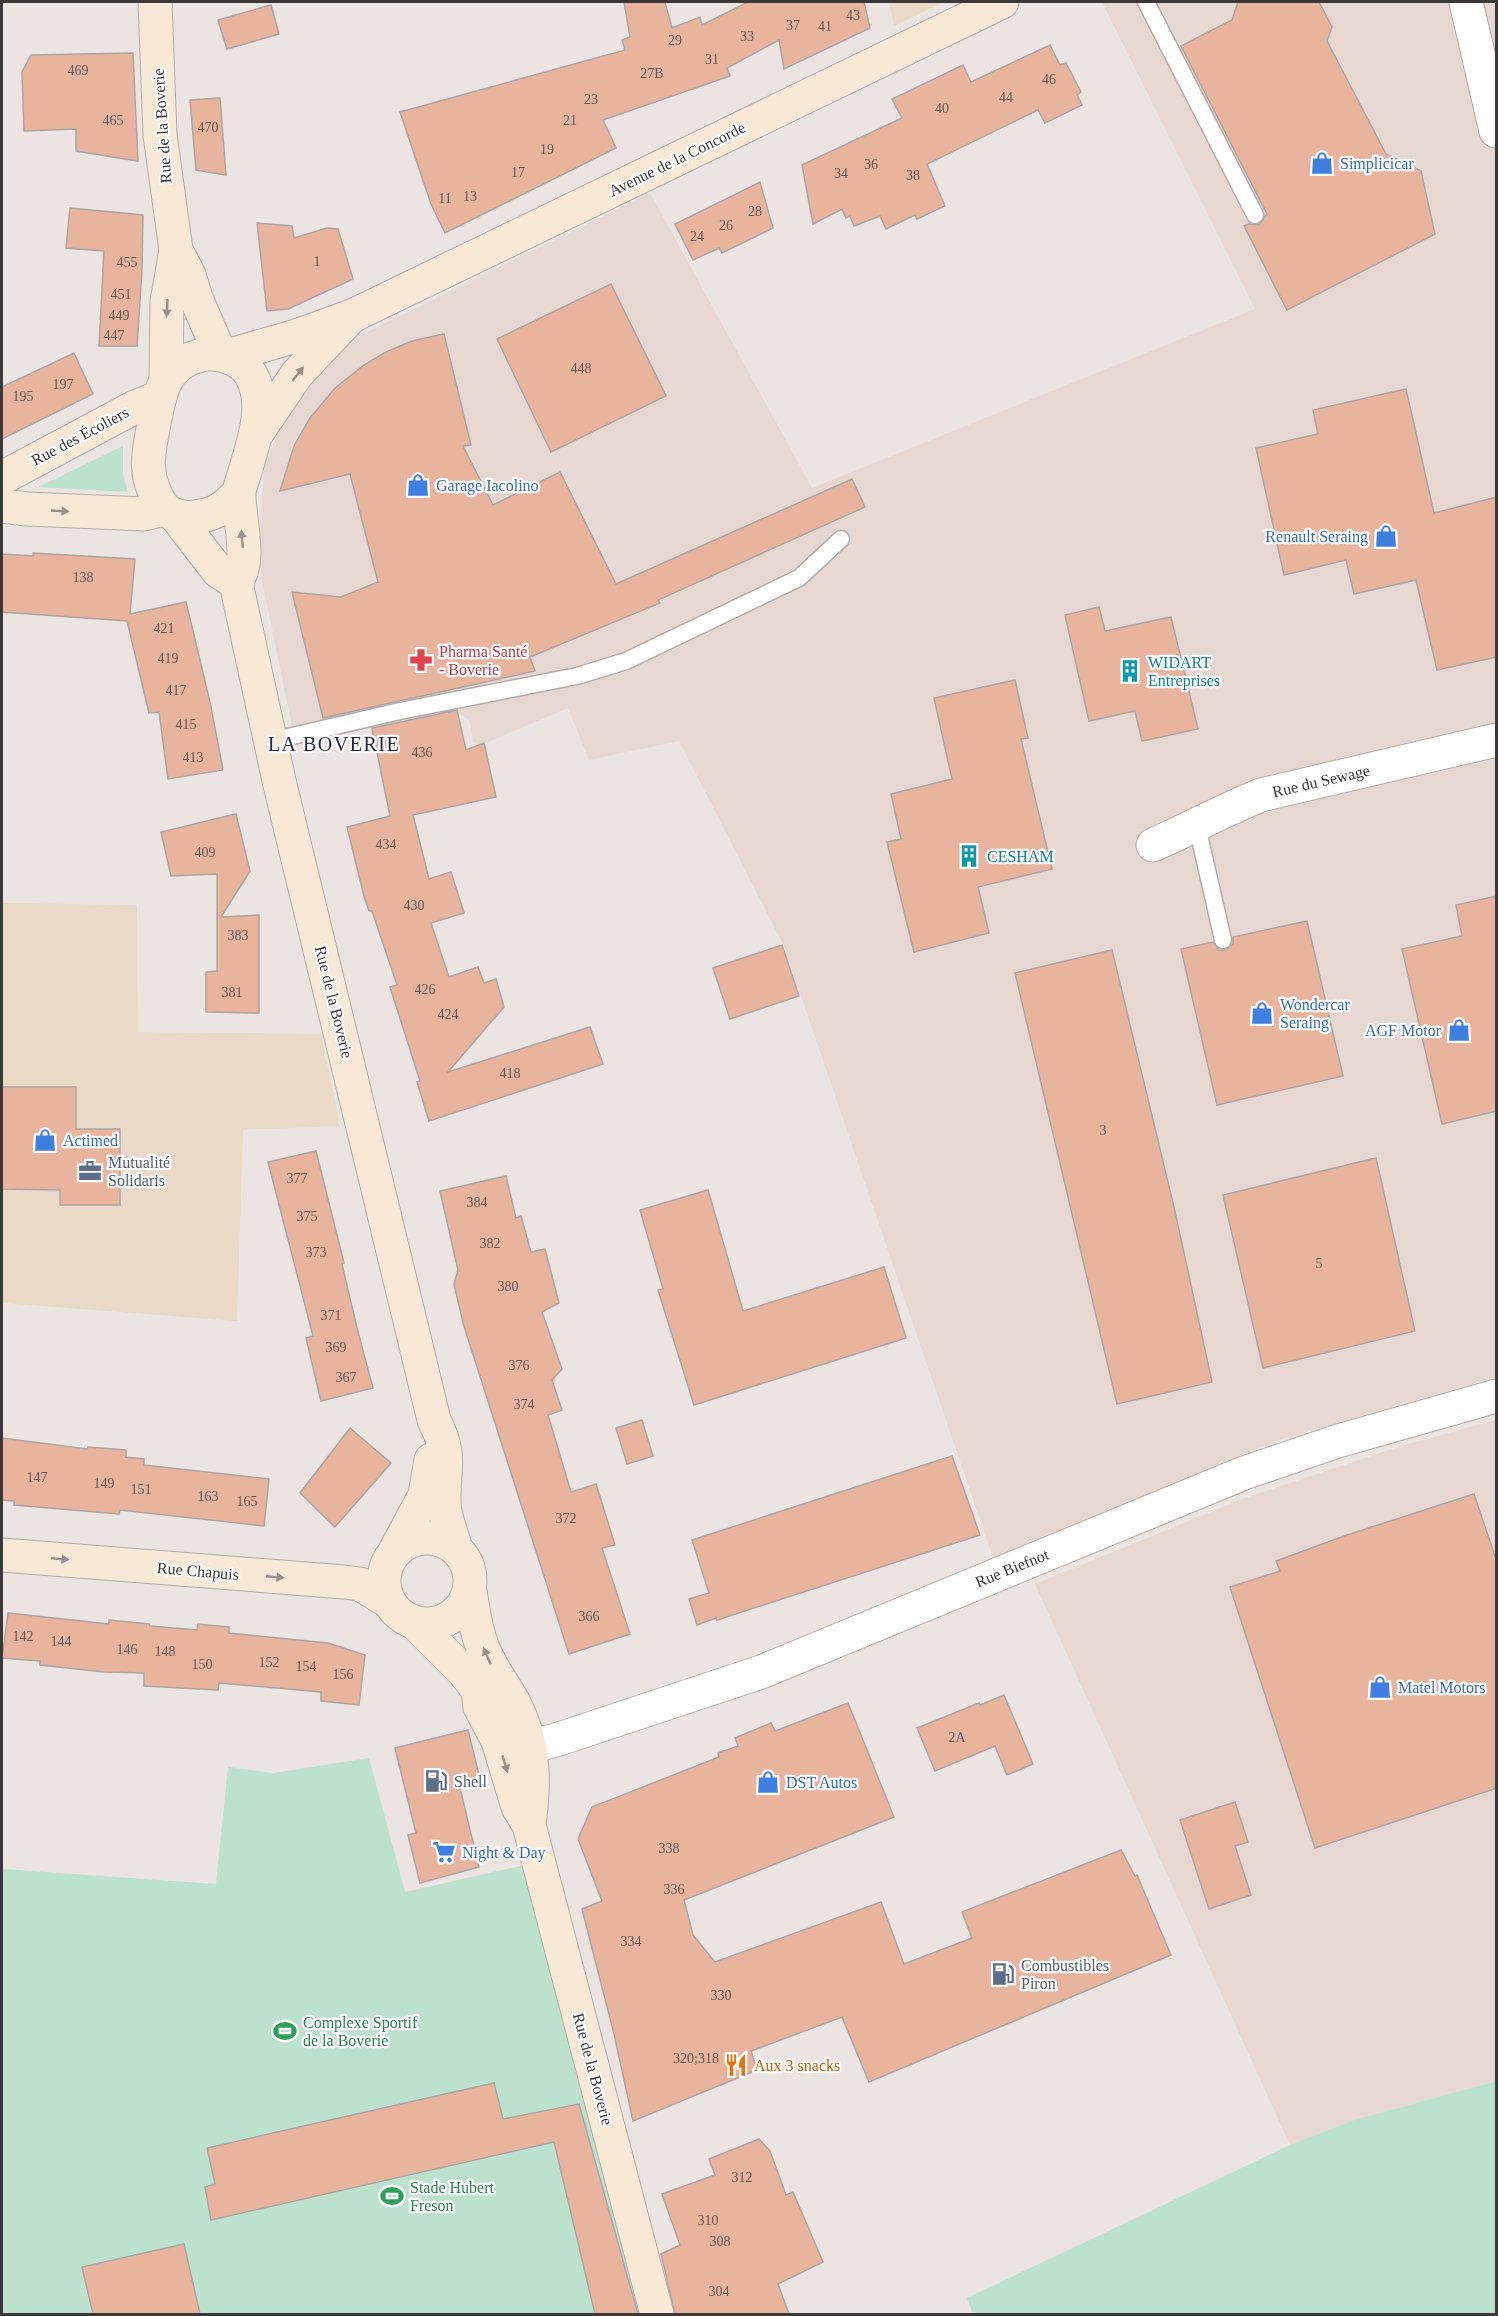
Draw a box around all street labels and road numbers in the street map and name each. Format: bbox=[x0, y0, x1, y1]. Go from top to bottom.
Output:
street label: Rue de la Boverie bbox=[150, 68, 174, 184]
street label: Avenue de la Concorde bbox=[606, 119, 748, 199]
street label: Rue des Écoliers bbox=[28, 402, 131, 469]
street label: Rue du Sewage bbox=[1271, 762, 1372, 801]
street label: Rue de la Boverie bbox=[312, 944, 356, 1060]
street label: Rue Biefnot bbox=[973, 1545, 1052, 1590]
street label: Rue Chapuis bbox=[156, 1559, 240, 1584]
street label: Rue de la Boverie bbox=[570, 2011, 616, 2127]

